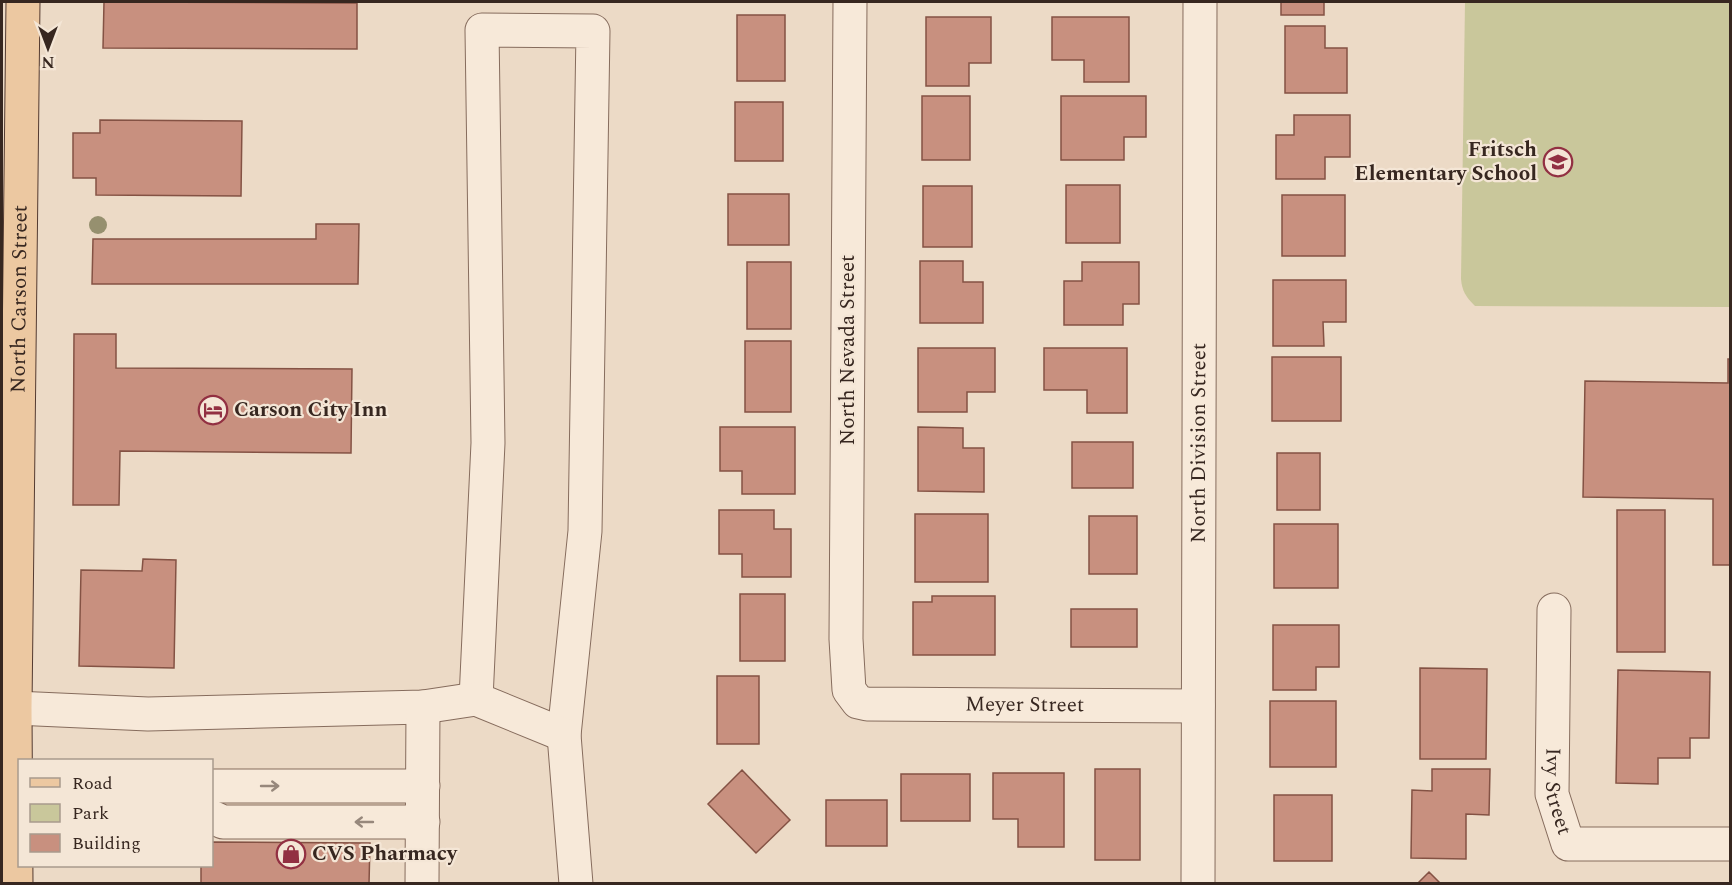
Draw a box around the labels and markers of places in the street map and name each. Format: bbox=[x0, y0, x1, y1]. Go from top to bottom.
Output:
place label: Fritsch Elementary School bbox=[1354, 134, 1537, 190]
school or university icon: Fritsch Elementary School bbox=[1542, 146, 1574, 178]
hotel icon: Carson City Inn bbox=[197, 394, 229, 426]
place label: Carson City Inn bbox=[234, 394, 387, 426]
shop icon: CVS Pharmacy bbox=[275, 838, 307, 870]
place label: CVS Pharmacy bbox=[312, 838, 458, 870]

